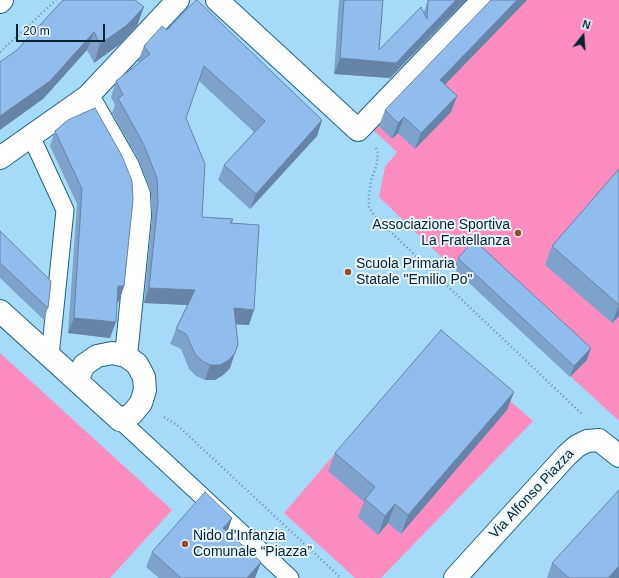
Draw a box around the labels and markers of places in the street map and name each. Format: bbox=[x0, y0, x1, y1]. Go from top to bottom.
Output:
place label: Associazione Sportiva La Fratellanza bbox=[372, 217, 510, 250]
marker: Associazione Sportiva La Fratellanza bbox=[513, 228, 523, 238]
place label: Scuola Primaria Statale "Emilio Po" bbox=[356, 256, 473, 288]
marker: Scuola Primaria Statale "Emilio Po" bbox=[343, 267, 353, 277]
place label: Nido d’Infanzia Comunale “Piazza” bbox=[193, 528, 312, 560]
marker: Nido d’Infanzia Comunale “Piazza” bbox=[180, 539, 190, 549]

